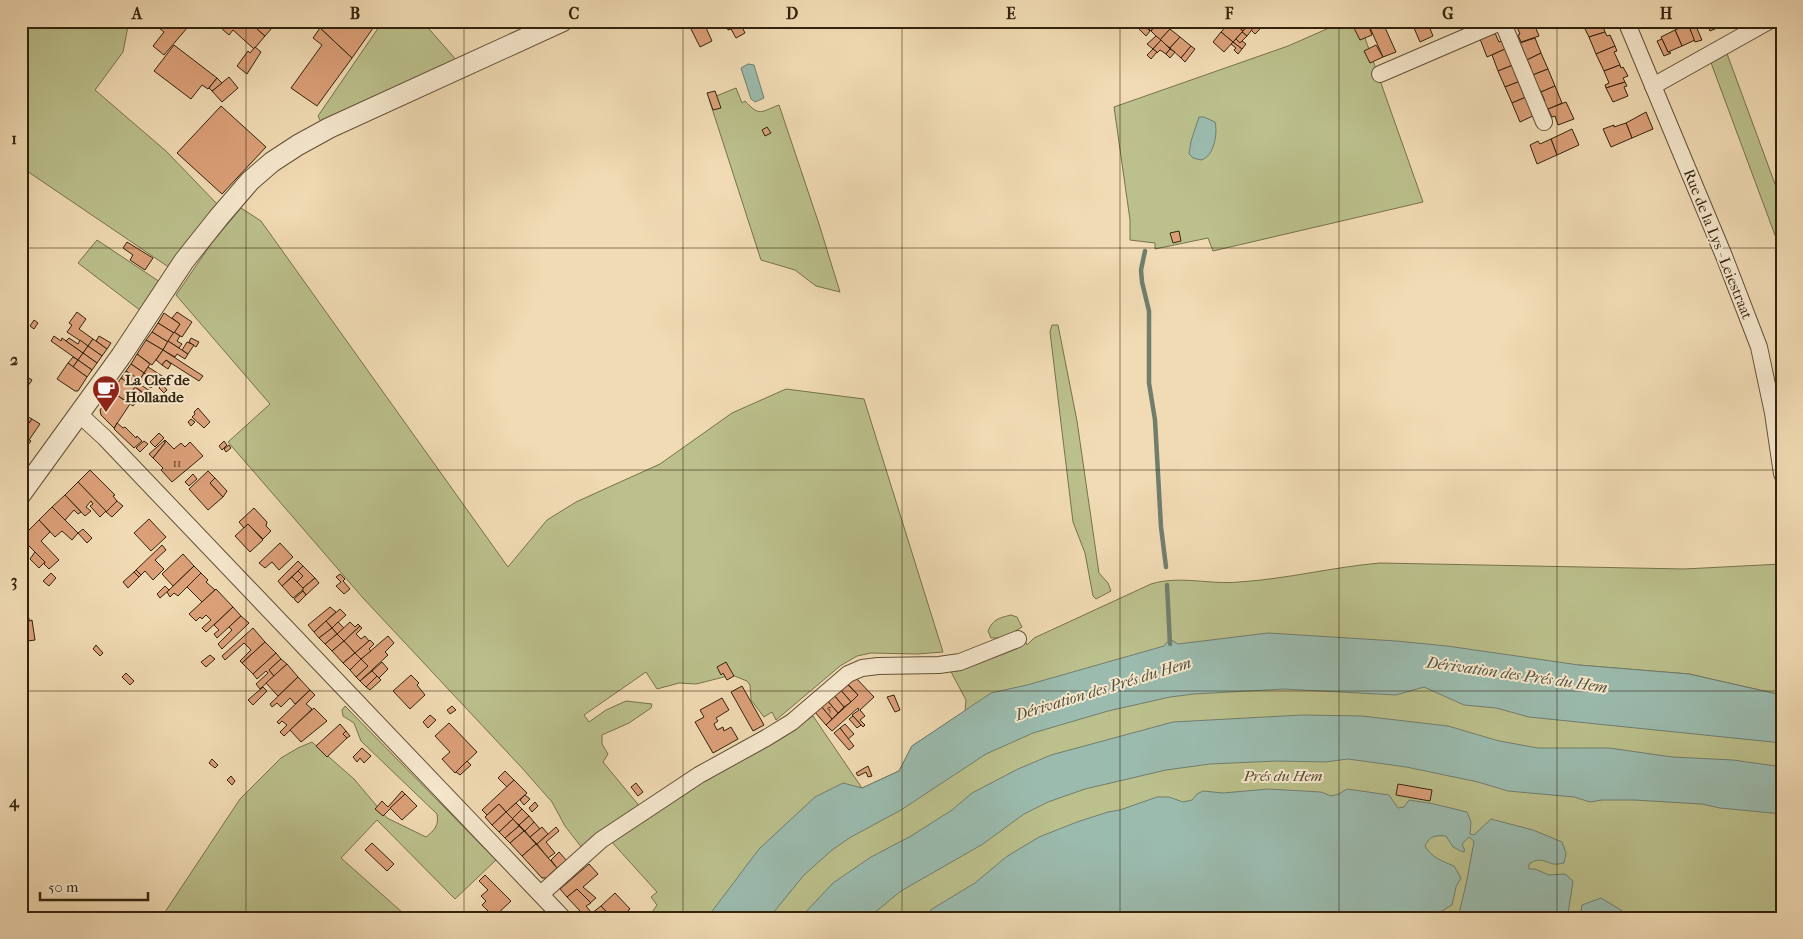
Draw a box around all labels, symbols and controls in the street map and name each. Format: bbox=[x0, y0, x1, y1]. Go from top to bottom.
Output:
text: A bbox=[131, 4, 143, 23]
text: B bbox=[350, 4, 360, 23]
text: C bbox=[569, 4, 580, 23]
text: D bbox=[786, 4, 798, 23]
text: E bbox=[1006, 4, 1016, 23]
text: F bbox=[1224, 4, 1234, 23]
text: G bbox=[1442, 4, 1454, 23]
text: H bbox=[1660, 4, 1673, 23]
text: 1 bbox=[11, 129, 17, 148]
street label: Rue de la Lys - Leiestraat bbox=[1680, 166, 1757, 322]
text: 2 bbox=[10, 350, 18, 369]
place label: La Clef de Hollande bbox=[125, 371, 190, 406]
cafe icon: La Clef de Hollande bbox=[91, 374, 121, 413]
house number: 11 bbox=[173, 456, 181, 470]
text: 3 bbox=[11, 571, 17, 591]
water label: Dérivation des Prés du Hem bbox=[1424, 652, 1609, 697]
water label: Dérivation des Prés du Hem bbox=[1012, 653, 1194, 725]
house number: 5 bbox=[826, 702, 832, 716]
park label: Prés du Hem bbox=[1242, 767, 1323, 785]
text: 4 bbox=[8, 792, 20, 812]
scale bar bbox=[40, 869, 148, 901]
text: 50 m bbox=[48, 878, 79, 896]

